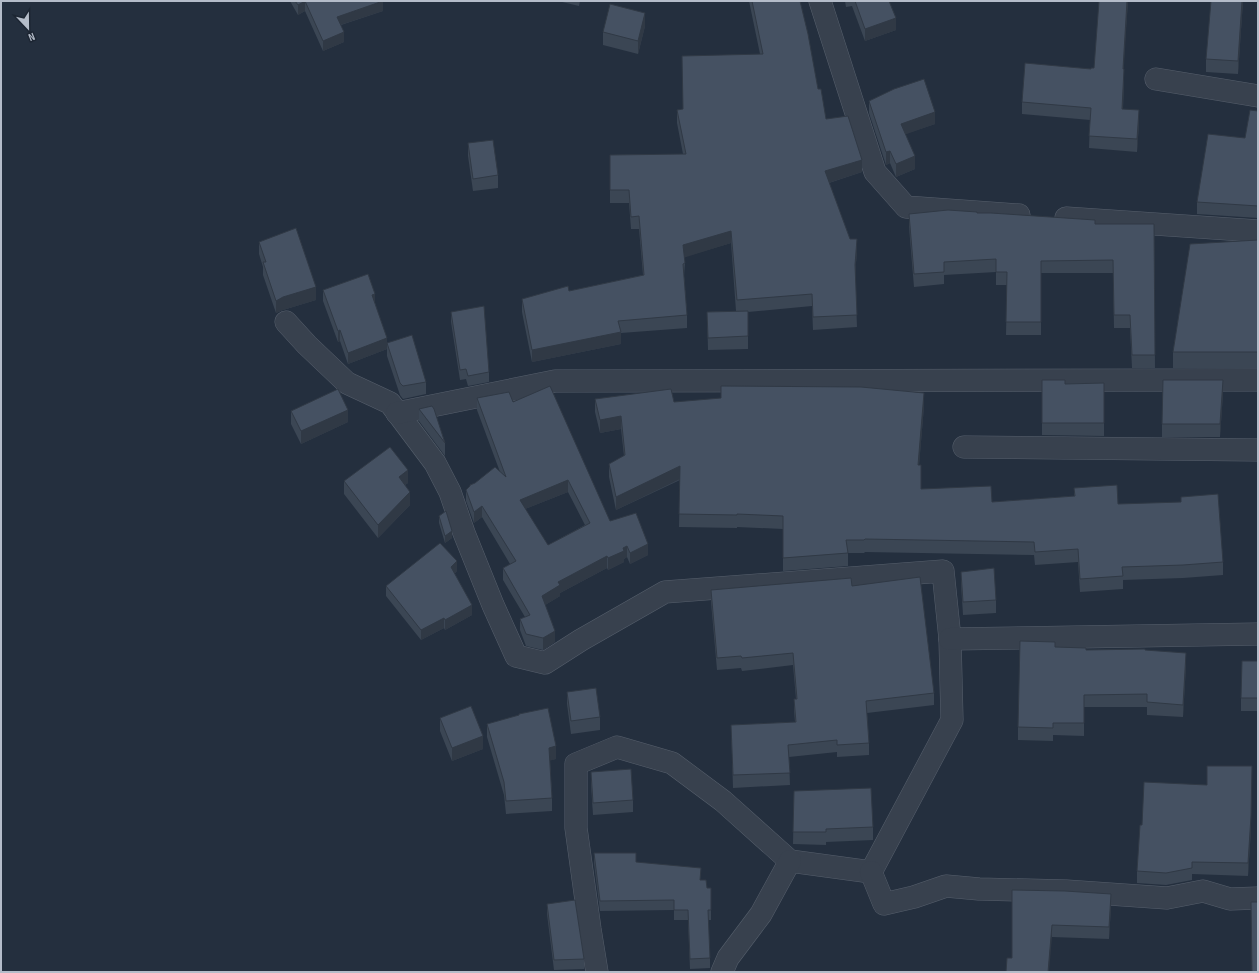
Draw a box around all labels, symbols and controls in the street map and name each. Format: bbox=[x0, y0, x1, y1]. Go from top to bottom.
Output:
north arrow bbox=[8, 8, 48, 48]
text: N bbox=[26, 30, 37, 44]

